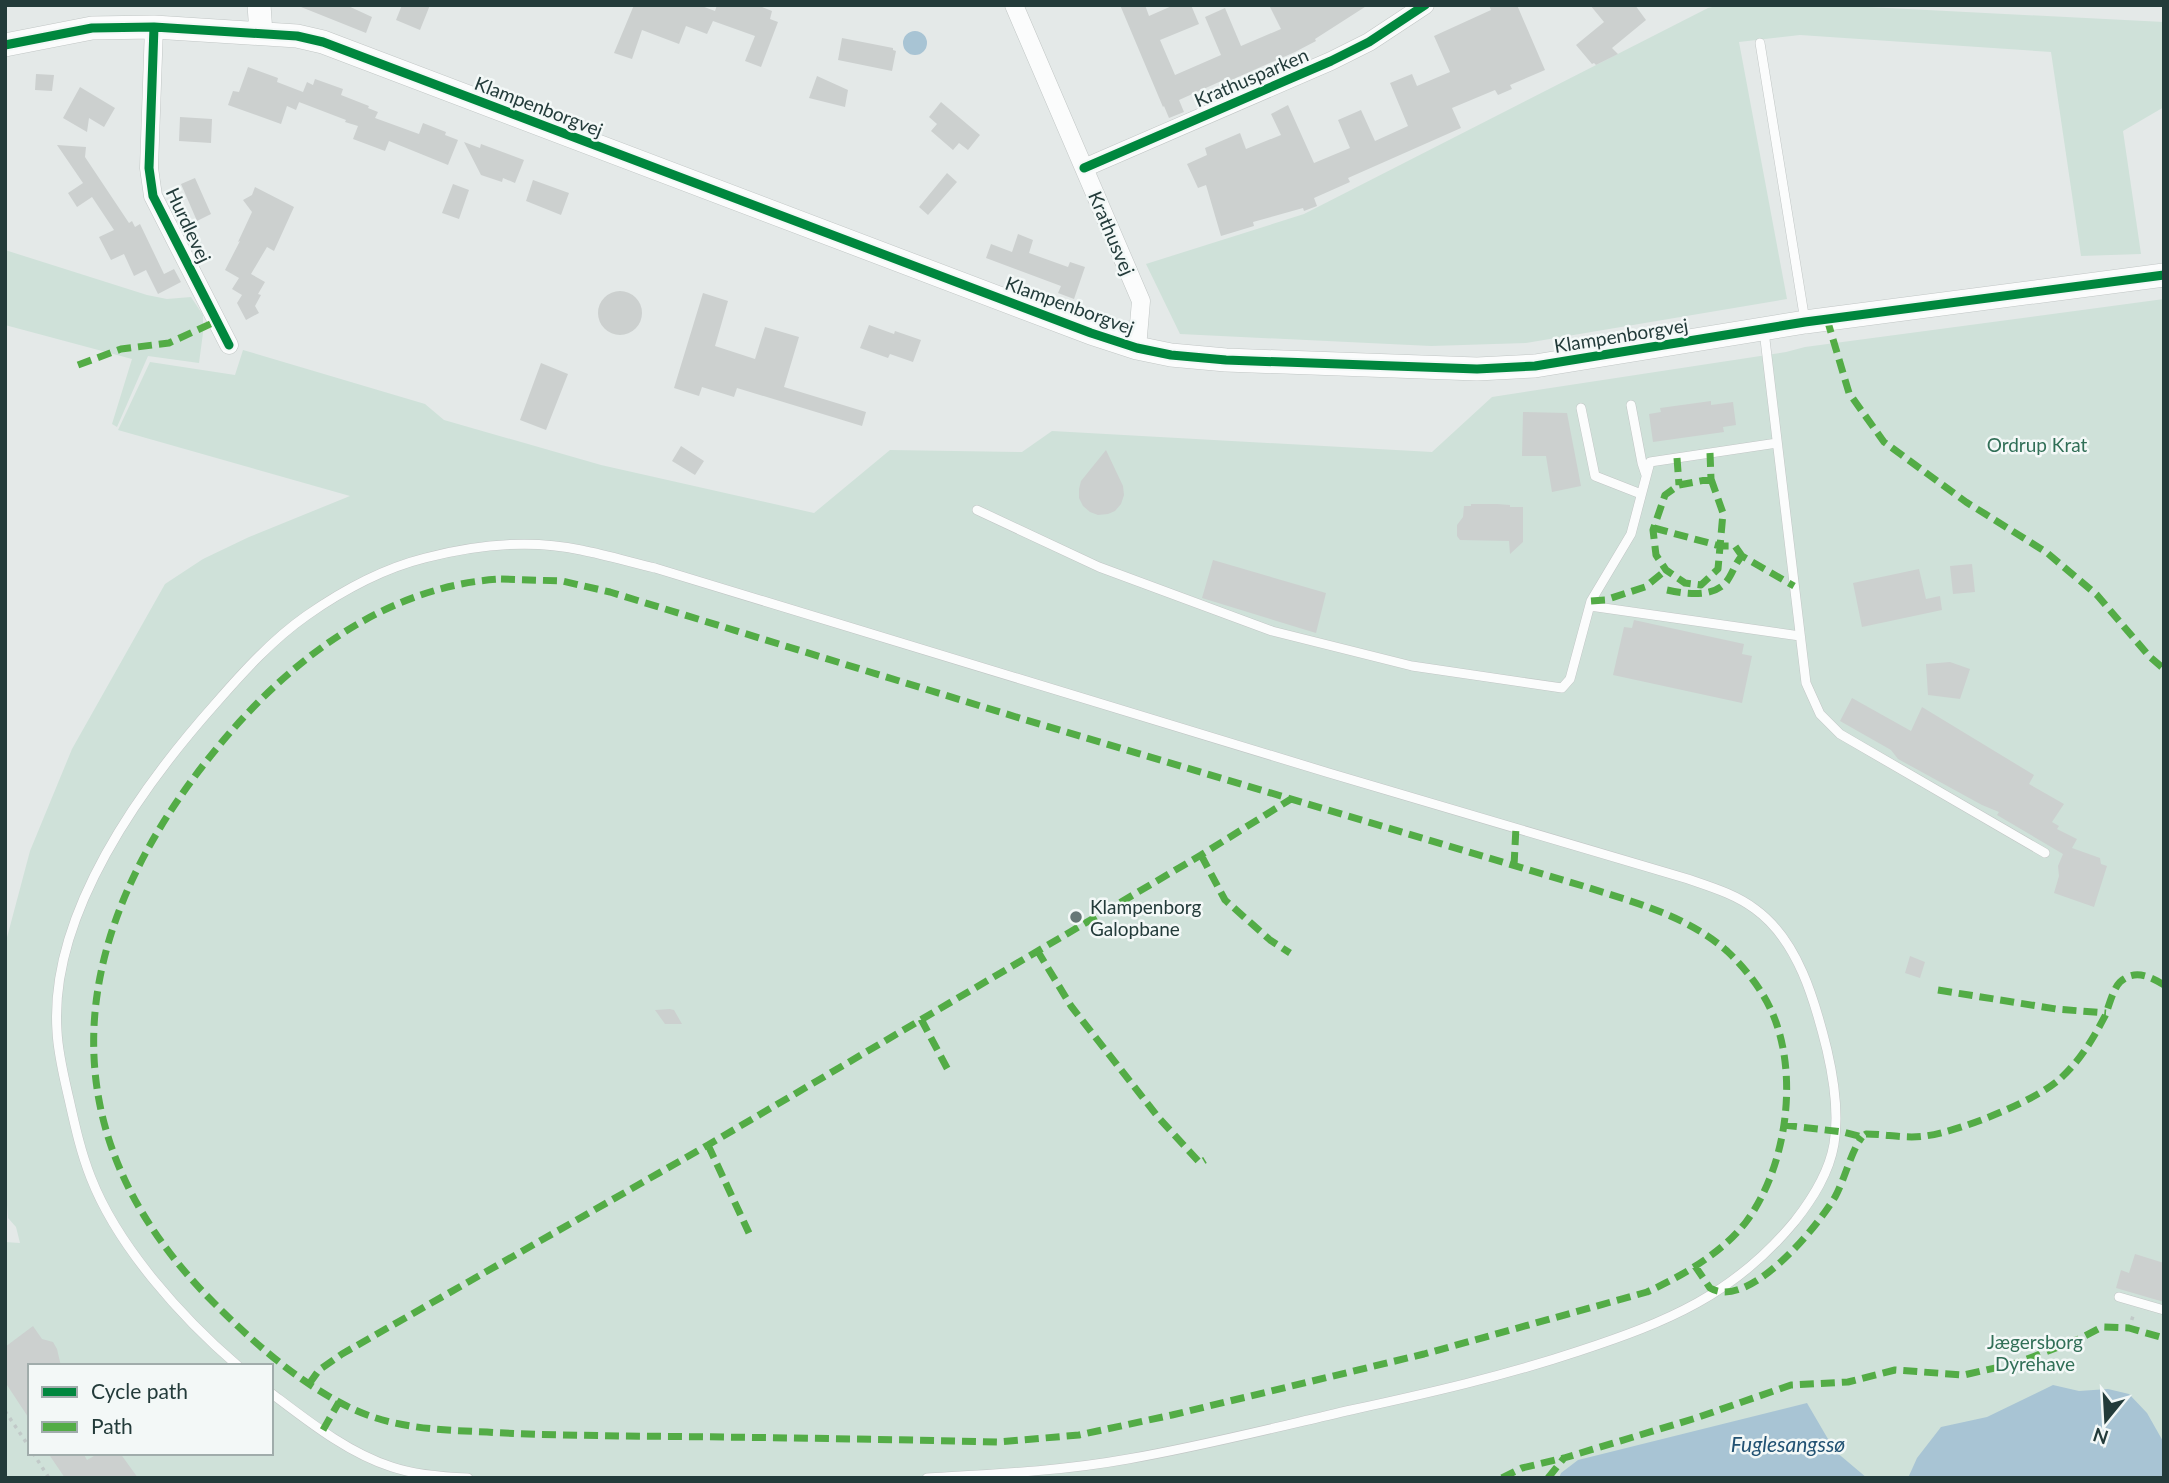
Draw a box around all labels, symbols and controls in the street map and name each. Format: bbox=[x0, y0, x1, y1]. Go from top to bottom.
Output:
street label: Krathusparken bbox=[1191, 43, 1311, 111]
street label: Klampenborgvej bbox=[472, 71, 606, 141]
street label: Hurdlevej bbox=[162, 184, 216, 266]
street label: Krathusvej bbox=[1084, 188, 1140, 278]
street label: Klampenborgvej bbox=[1002, 271, 1138, 339]
street label: Klampenborgvej bbox=[1552, 313, 1690, 357]
park label: Ordrup Krat bbox=[1987, 433, 2088, 456]
place label: Klampenborg Galopbane bbox=[1090, 895, 1202, 940]
marker: Klampenborg Galopbane bbox=[1068, 909, 1084, 925]
park label: Jægersborg Dyrehave bbox=[1987, 1330, 2083, 1375]
legend bbox=[28, 1364, 273, 1455]
text: Cycle path bbox=[91, 1378, 188, 1403]
north arrow bbox=[2071, 1385, 2141, 1455]
text: Path bbox=[91, 1413, 133, 1438]
text: N bbox=[2090, 1423, 2111, 1450]
water label: Fuglesangssø bbox=[1731, 1431, 1845, 1456]

